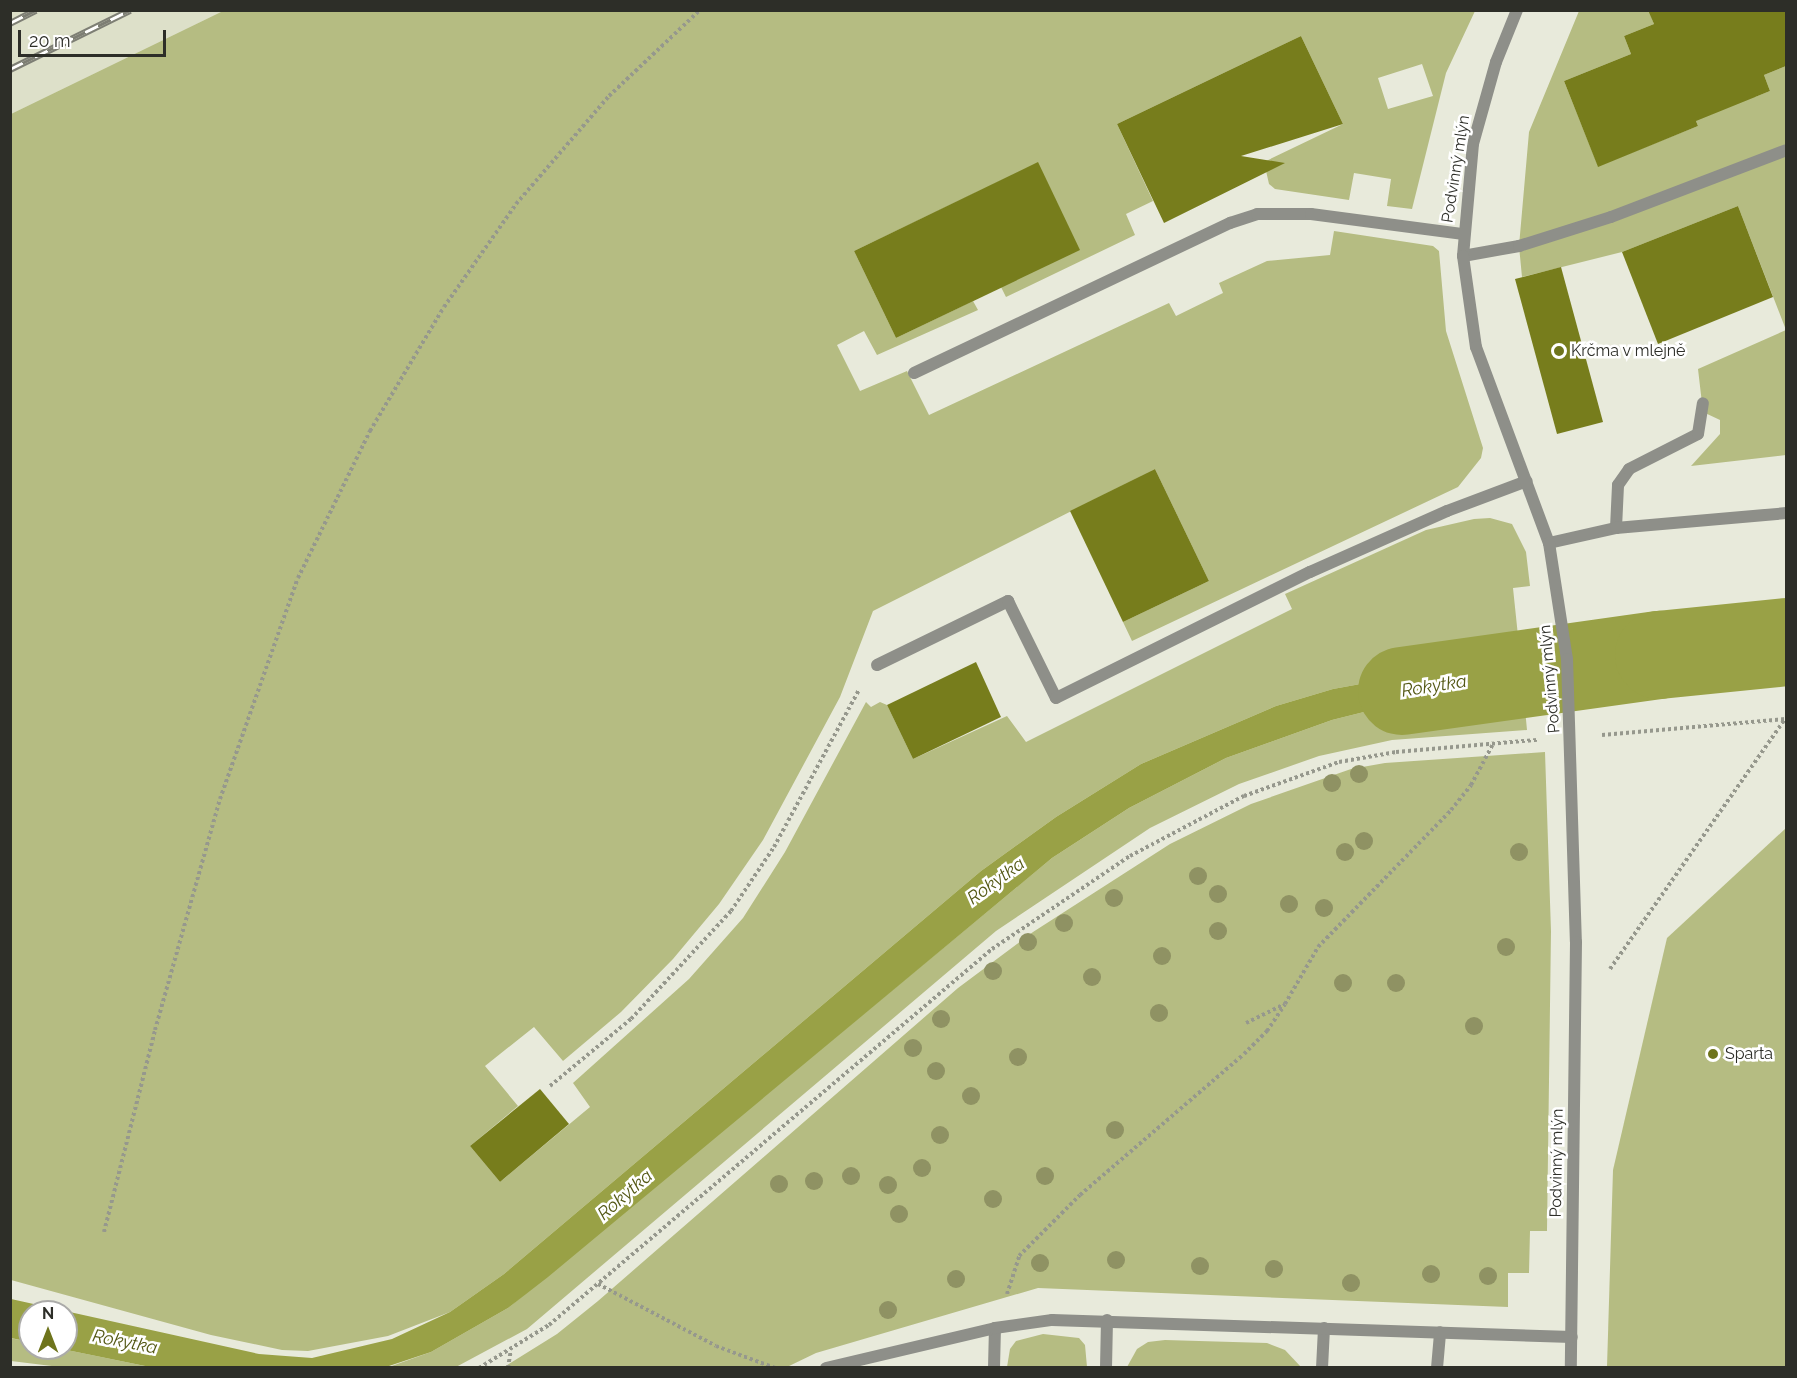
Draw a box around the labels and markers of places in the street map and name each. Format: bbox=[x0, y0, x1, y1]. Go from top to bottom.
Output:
place label: Krčma v mlejně bbox=[1571, 341, 1686, 361]
marker: Krčma v mlejně bbox=[1552, 344, 1566, 358]
place label: Sparta bbox=[1725, 1044, 1773, 1064]
marker: Sparta bbox=[1706, 1047, 1720, 1061]

